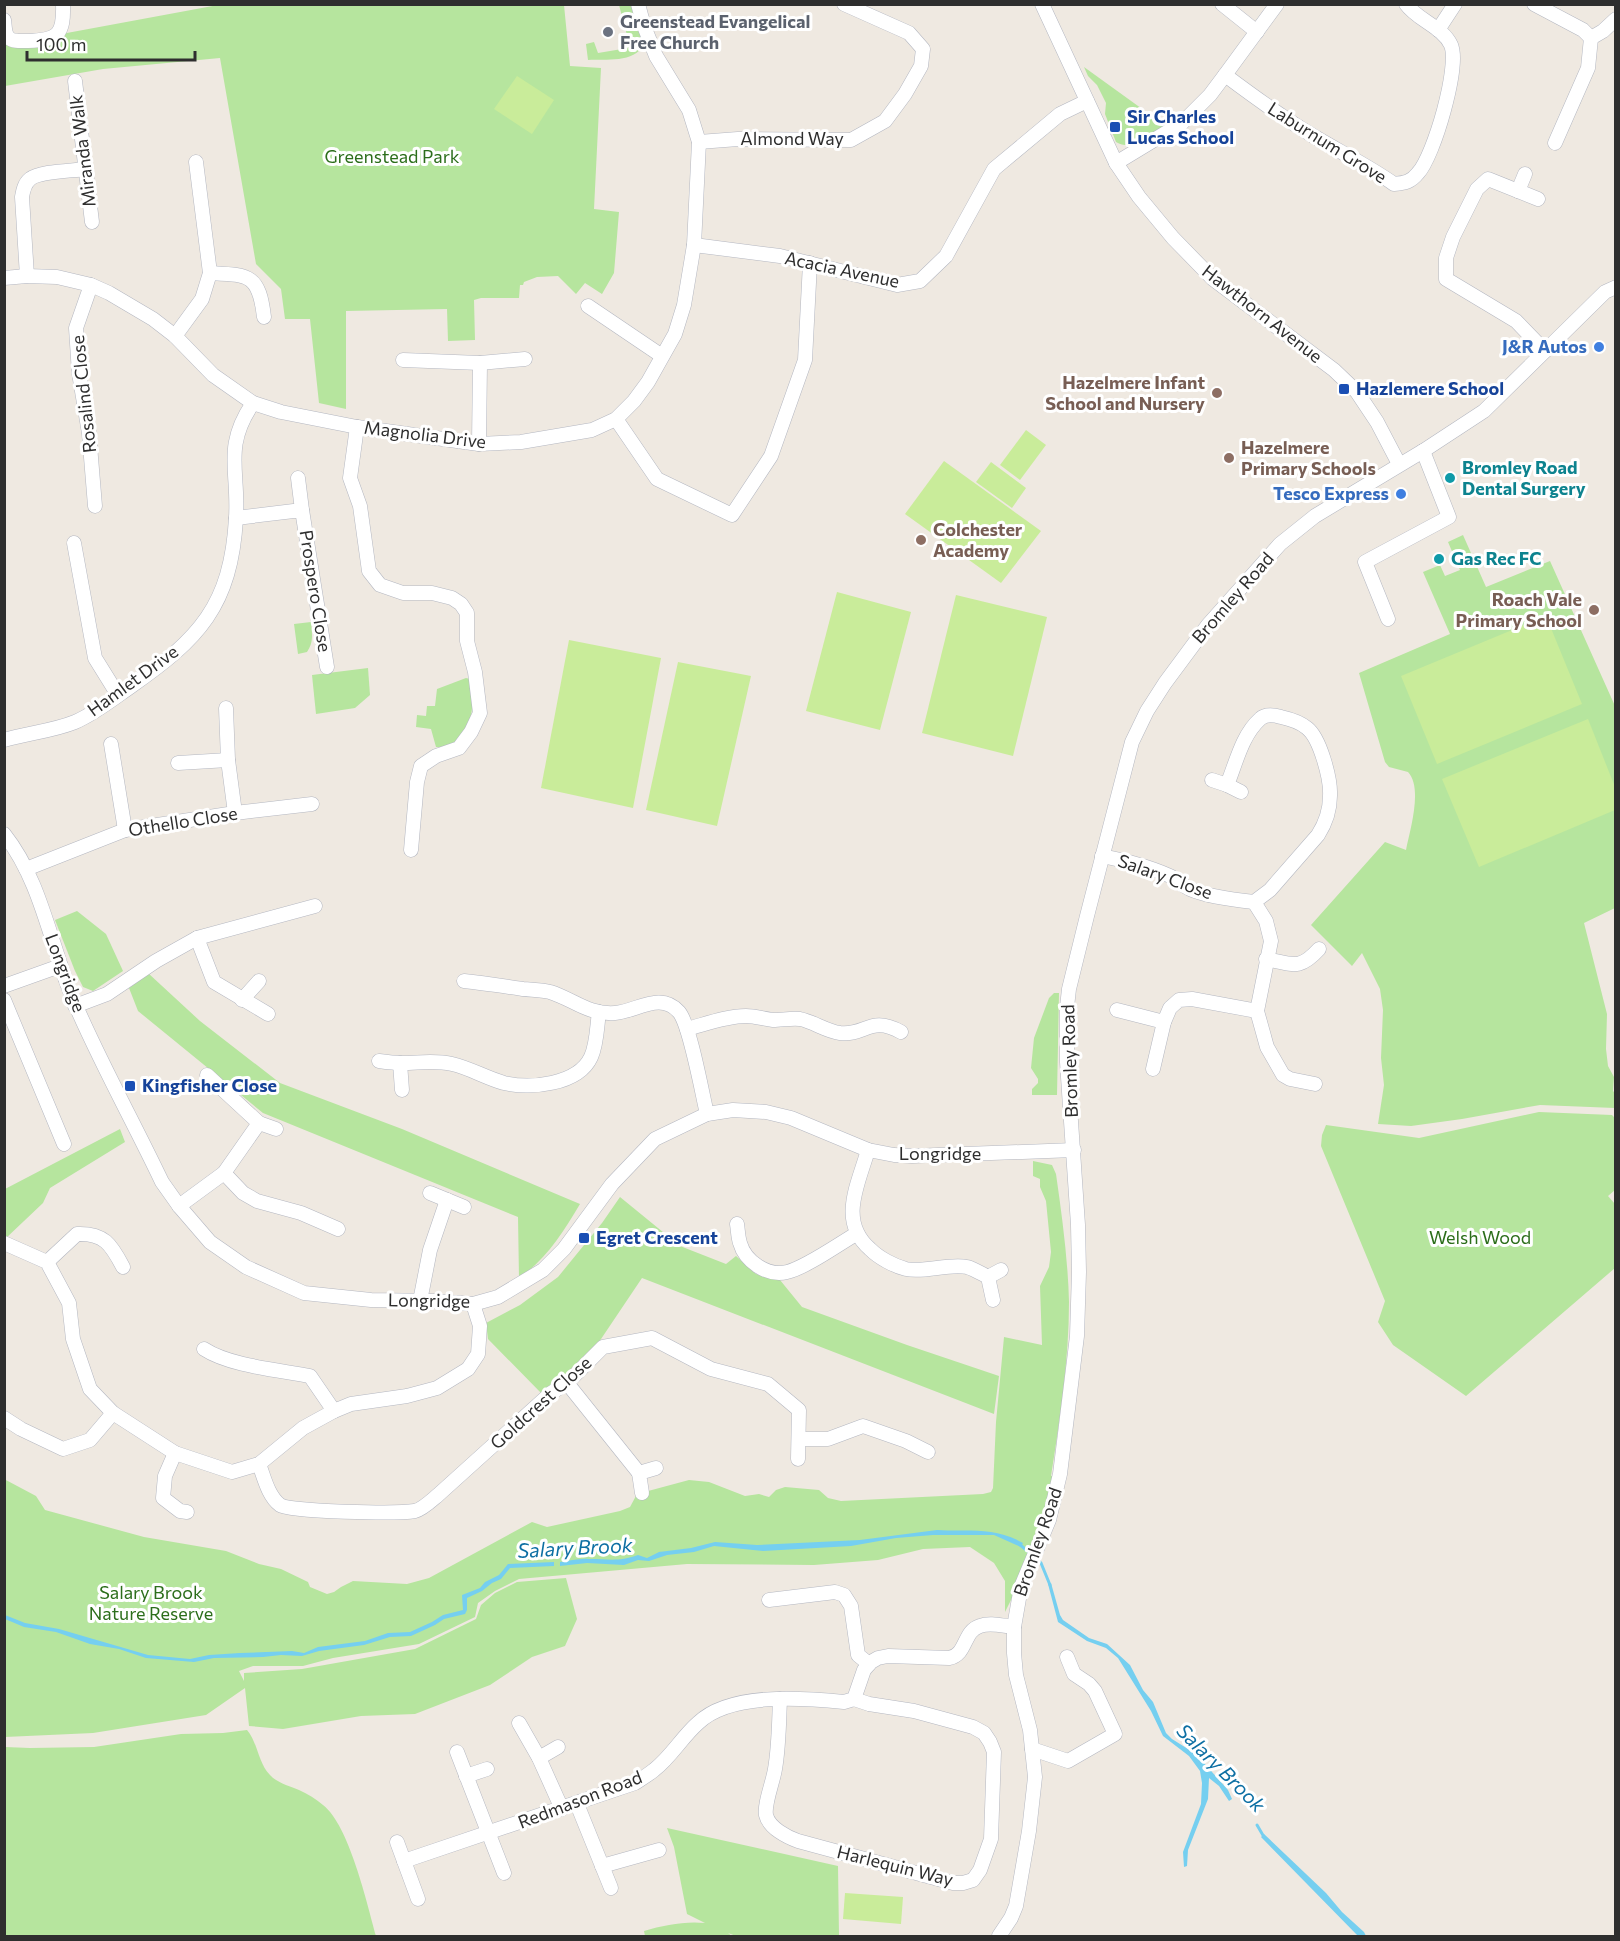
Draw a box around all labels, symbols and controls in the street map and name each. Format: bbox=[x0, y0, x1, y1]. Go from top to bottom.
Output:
place label: Greenstead Evangelical Free Church bbox=[620, 10, 810, 53]
scale bar bbox=[27, 24, 195, 62]
marker: Greenstead Evangelical Free Church bbox=[601, 25, 615, 39]
text: 100 m bbox=[36, 33, 86, 55]
street label: Miranda Walk bbox=[64, 93, 100, 209]
street label: Laburnum Grove bbox=[1264, 97, 1391, 188]
place label: Sir Charles Lucas School bbox=[1127, 105, 1234, 148]
marker: Sir Charles Lucas School bbox=[1108, 120, 1122, 134]
street label: Almond Way bbox=[740, 127, 844, 149]
park label: Greenstead Park bbox=[324, 145, 460, 167]
street label: Acacia Avenue bbox=[783, 246, 902, 292]
street label: Hawthorn Avenue bbox=[1198, 259, 1327, 367]
street label: Rosalind Close bbox=[66, 334, 100, 454]
place label: J&R Autos bbox=[1502, 335, 1587, 357]
marker: J&R Autos bbox=[1592, 340, 1606, 354]
place label: Hazelmere Infant School and Nursery bbox=[1045, 371, 1205, 414]
place label: Hazlemere School bbox=[1356, 377, 1504, 399]
marker: Hazlemere School bbox=[1337, 382, 1351, 396]
marker: Hazelmere Infant School and Nursery bbox=[1210, 386, 1224, 400]
street label: Magnolia Drive bbox=[363, 416, 487, 452]
place label: Hazelmere Primary Schools bbox=[1241, 436, 1376, 479]
marker: Hazelmere Primary Schools bbox=[1222, 451, 1236, 465]
place label: Bromley Road Dental Surgery bbox=[1462, 456, 1586, 499]
marker: Bromley Road Dental Surgery bbox=[1443, 471, 1457, 485]
place label: Tesco Express bbox=[1273, 482, 1389, 504]
marker: Tesco Express bbox=[1394, 487, 1408, 501]
place label: Colchester Academy bbox=[933, 518, 1023, 561]
street label: Prospero Close bbox=[295, 528, 336, 653]
marker: Colchester Academy bbox=[914, 533, 928, 547]
street label: Bromley Road bbox=[1187, 547, 1278, 647]
place label: Gas Rec FC bbox=[1451, 547, 1542, 569]
marker: Gas Rec FC bbox=[1432, 552, 1446, 566]
place label: Roach Vale Primary School bbox=[1456, 588, 1582, 631]
marker: Roach Vale Primary School bbox=[1587, 603, 1601, 617]
street label: Hamlet Drive bbox=[83, 640, 182, 720]
street label: Othello Close bbox=[127, 802, 239, 841]
street label: Salary Close bbox=[1115, 849, 1216, 903]
street label: Longridge bbox=[41, 930, 91, 1015]
street label: Bromley Road bbox=[1056, 1004, 1082, 1118]
place label: Kingfisher Close bbox=[142, 1074, 277, 1096]
marker: Kingfisher Close bbox=[123, 1079, 137, 1093]
street label: Longridge bbox=[899, 1142, 981, 1164]
place label: Egret Crescent bbox=[596, 1226, 718, 1248]
park label: Welsh Wood bbox=[1429, 1226, 1531, 1248]
marker: Egret Crescent bbox=[577, 1231, 591, 1245]
street label: Longridge bbox=[388, 1288, 470, 1312]
street label: Goldcrest Close bbox=[485, 1351, 595, 1453]
street label: Bromley Road bbox=[1008, 1484, 1066, 1599]
water label: Salary Brook bbox=[517, 1532, 634, 1562]
park label: Salary Brook Nature Reserve bbox=[89, 1581, 213, 1624]
water label: Salary Brook bbox=[1172, 1718, 1272, 1817]
street label: Redmason Road bbox=[514, 1765, 645, 1833]
street label: Harlequin Way bbox=[835, 1840, 956, 1890]

